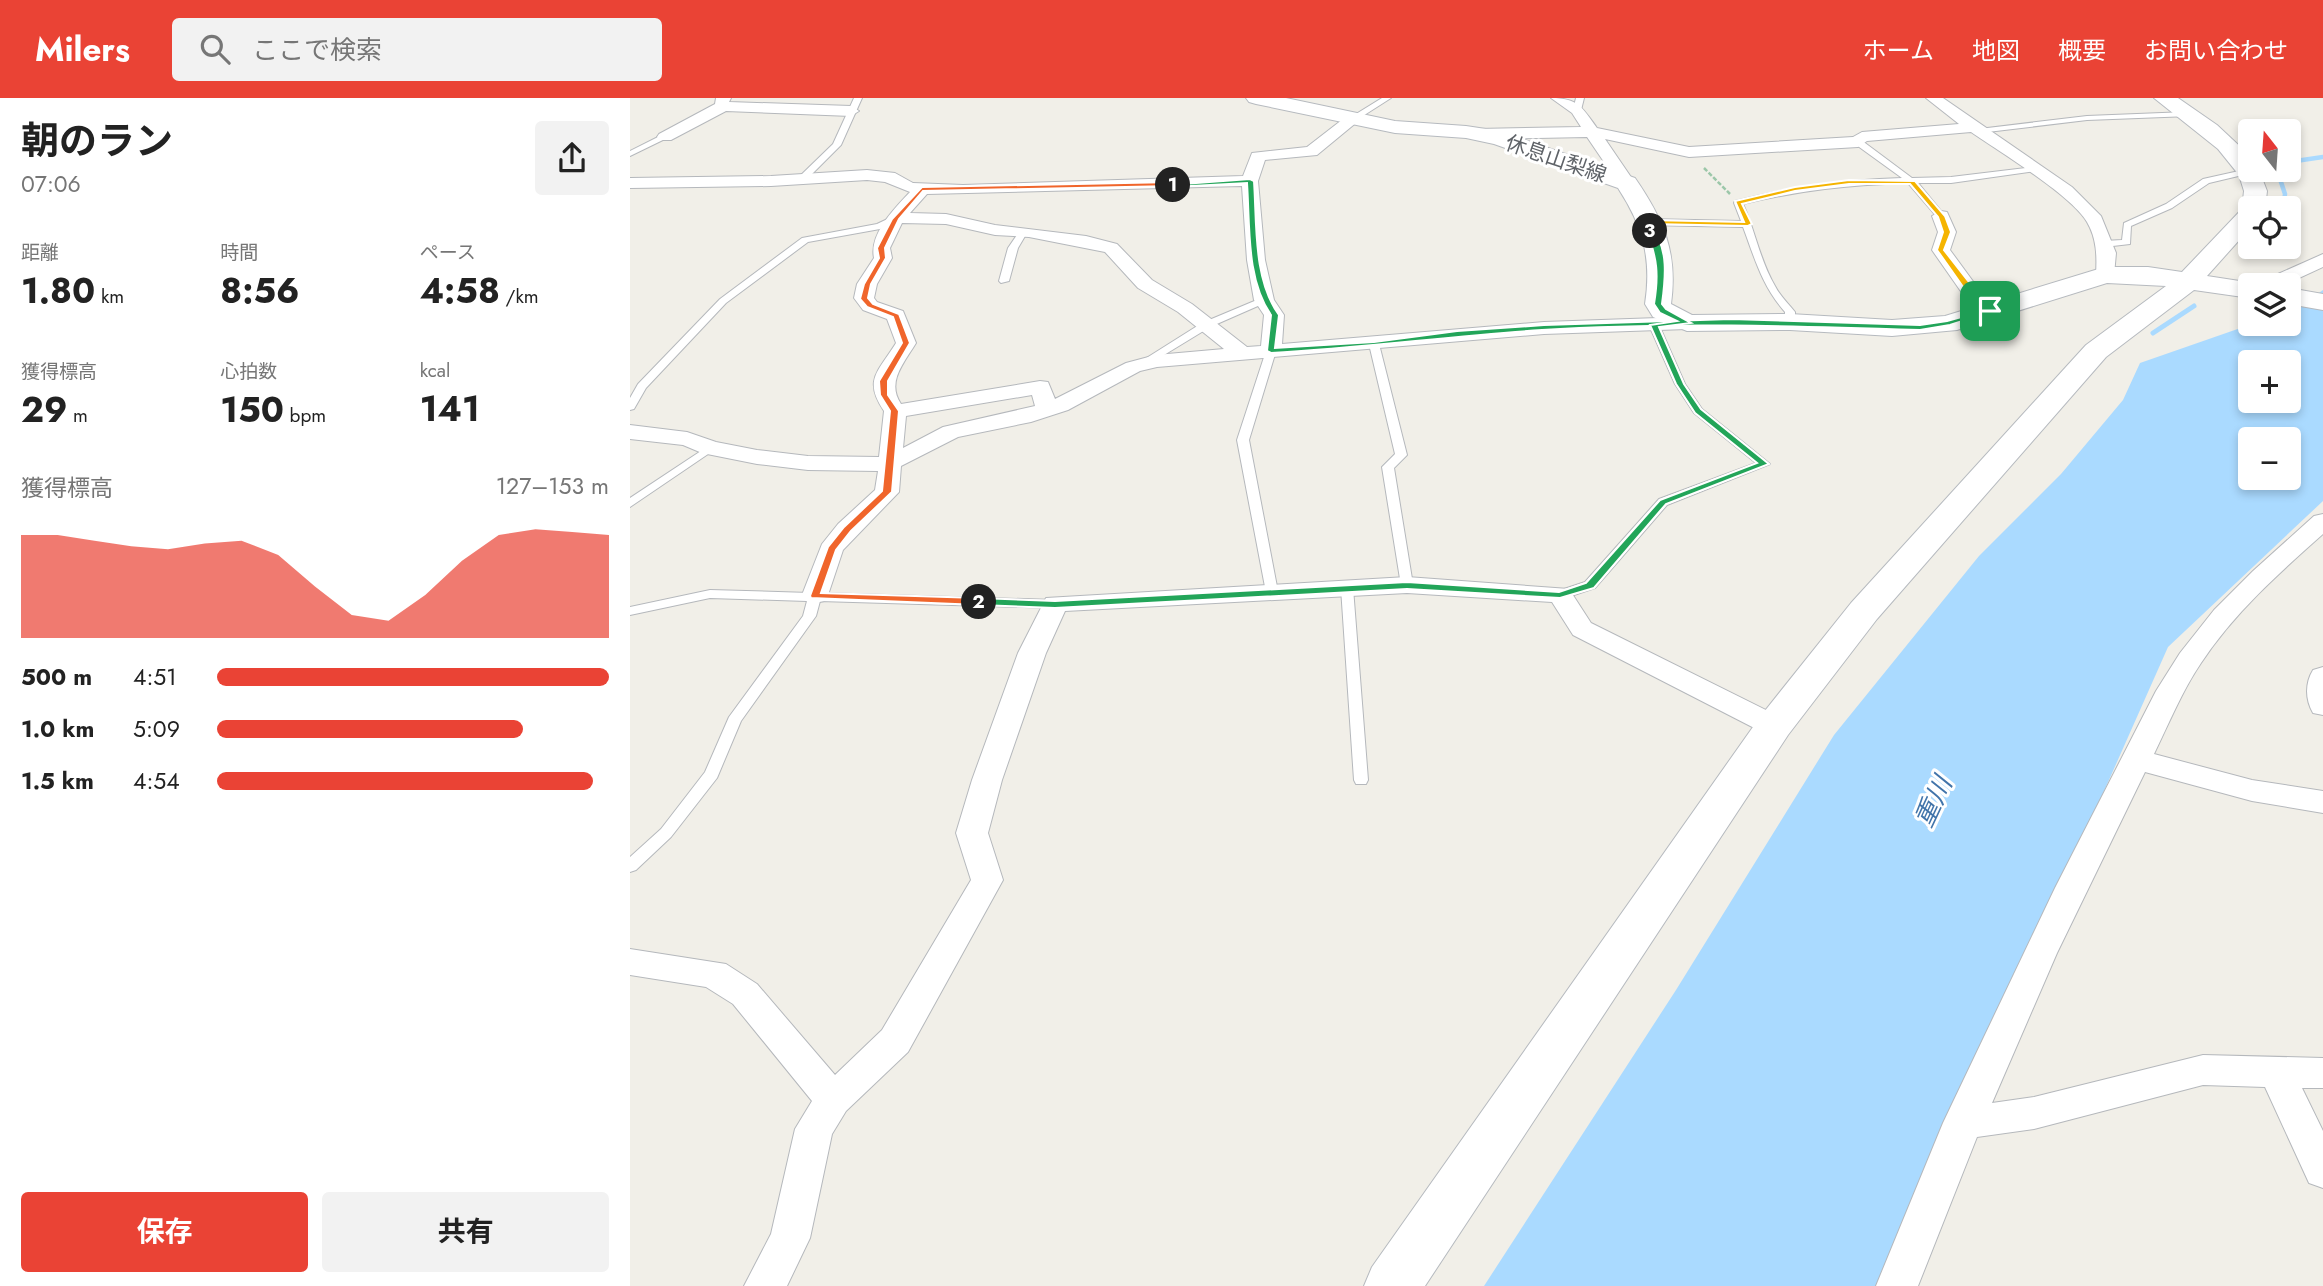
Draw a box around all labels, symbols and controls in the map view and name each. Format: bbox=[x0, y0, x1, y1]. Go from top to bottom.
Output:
search box bbox=[172, 18, 662, 81]
text: Milers bbox=[35, 26, 130, 73]
icon: search bbox=[196, 30, 234, 68]
text: ここで検索 bbox=[252, 31, 382, 69]
text: ホーム bbox=[1863, 33, 1934, 68]
text: 地図 bbox=[1972, 33, 2020, 68]
text: 概要 bbox=[2058, 33, 2106, 68]
text: お問い合わせ bbox=[2144, 33, 2288, 68]
text: 朝のラン bbox=[21, 113, 173, 168]
north arrow bbox=[2238, 119, 2301, 182]
map controls bbox=[2238, 119, 2301, 490]
button: share bbox=[535, 121, 609, 195]
street label: 休息山梨線 bbox=[1501, 128, 1611, 190]
text: 07:06 bbox=[21, 167, 81, 201]
pin: 1 bbox=[1156, 168, 1190, 202]
text: 1 bbox=[1168, 171, 1177, 198]
button: locate bbox=[2238, 196, 2301, 259]
pin: 3 bbox=[1632, 214, 1668, 248]
text: 3 bbox=[1644, 217, 1655, 244]
text: 距離 bbox=[21, 239, 59, 266]
text: 時間 bbox=[220, 239, 258, 266]
text: ペース bbox=[420, 239, 476, 266]
text: 1.80 bbox=[21, 266, 95, 316]
text: 8:56 bbox=[220, 266, 300, 316]
text: 4:58 bbox=[420, 266, 500, 316]
button: layers bbox=[2238, 273, 2301, 336]
pin bbox=[1960, 281, 2020, 341]
text: km bbox=[95, 283, 124, 310]
text: /km bbox=[500, 283, 539, 310]
icon: arrive bbox=[1971, 292, 2009, 330]
button: + bbox=[2238, 350, 2301, 413]
text: kcal bbox=[420, 357, 450, 384]
text: 獲得標高 bbox=[21, 358, 97, 385]
text: 心拍数 bbox=[220, 358, 277, 385]
text: 141 bbox=[420, 384, 480, 434]
text: 29 bbox=[21, 385, 67, 435]
text: 150 bbox=[220, 385, 284, 435]
text: m bbox=[67, 402, 88, 429]
text: bpm bbox=[284, 402, 326, 429]
button: − bbox=[2238, 427, 2301, 490]
text: 127–153 m bbox=[496, 469, 609, 503]
text: 獲得標高 bbox=[21, 471, 113, 505]
pin: 2 bbox=[962, 584, 996, 620]
text: 2 bbox=[972, 588, 985, 615]
text: 500 m bbox=[21, 660, 92, 694]
text: 4:51 bbox=[133, 660, 177, 694]
text: 1.0 km bbox=[21, 712, 94, 746]
text: 5:09 bbox=[133, 712, 180, 746]
text: 1.5 km bbox=[21, 764, 94, 798]
text: 4:54 bbox=[133, 764, 180, 798]
water label: 重川 bbox=[1905, 768, 1962, 834]
button: 保存 bbox=[21, 1192, 308, 1272]
button: 共有 bbox=[322, 1192, 609, 1272]

